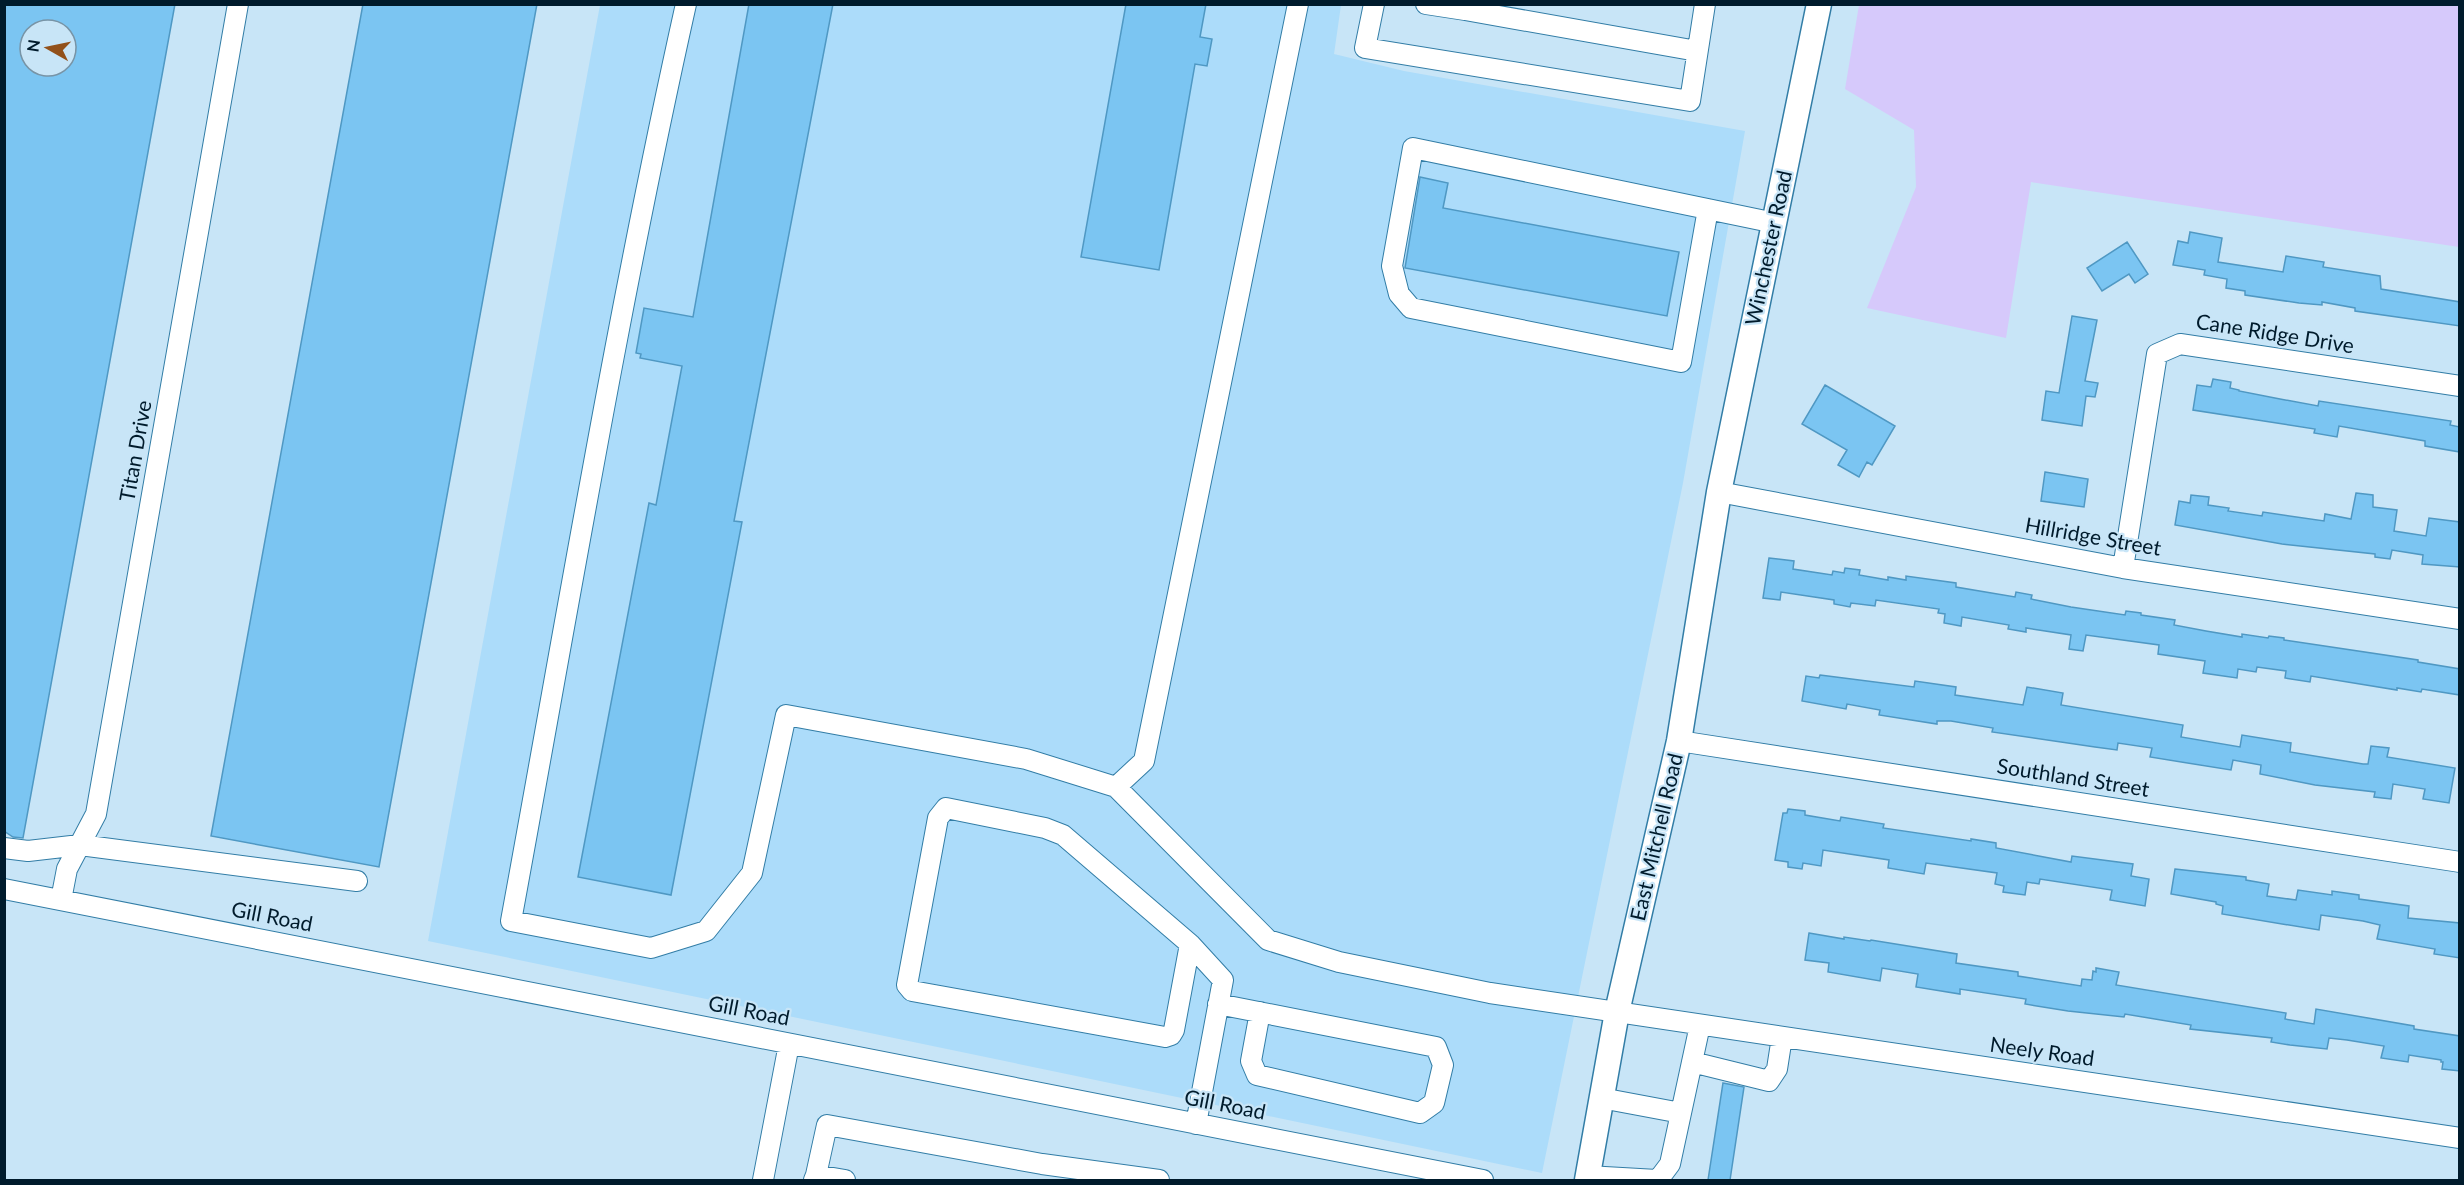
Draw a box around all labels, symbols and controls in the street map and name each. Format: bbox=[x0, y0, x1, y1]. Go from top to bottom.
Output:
north arrow bbox=[18, 18, 78, 78]
text: N bbox=[22, 38, 43, 53]
street label: Winchester Road bbox=[1739, 168, 1796, 328]
street label: Cane Ridge Drive bbox=[2194, 308, 2356, 357]
street label: Titan Drive bbox=[113, 398, 156, 503]
street label: Hillridge Street bbox=[2023, 511, 2164, 560]
street label: East Mitchell Road bbox=[1624, 751, 1687, 923]
street label: Southland Street bbox=[1995, 752, 2152, 801]
street label: Gill Road bbox=[230, 895, 315, 936]
street label: Gill Road bbox=[707, 989, 792, 1030]
street label: Neely Road bbox=[1988, 1031, 2096, 1070]
street label: Gill Road bbox=[1183, 1083, 1268, 1124]

